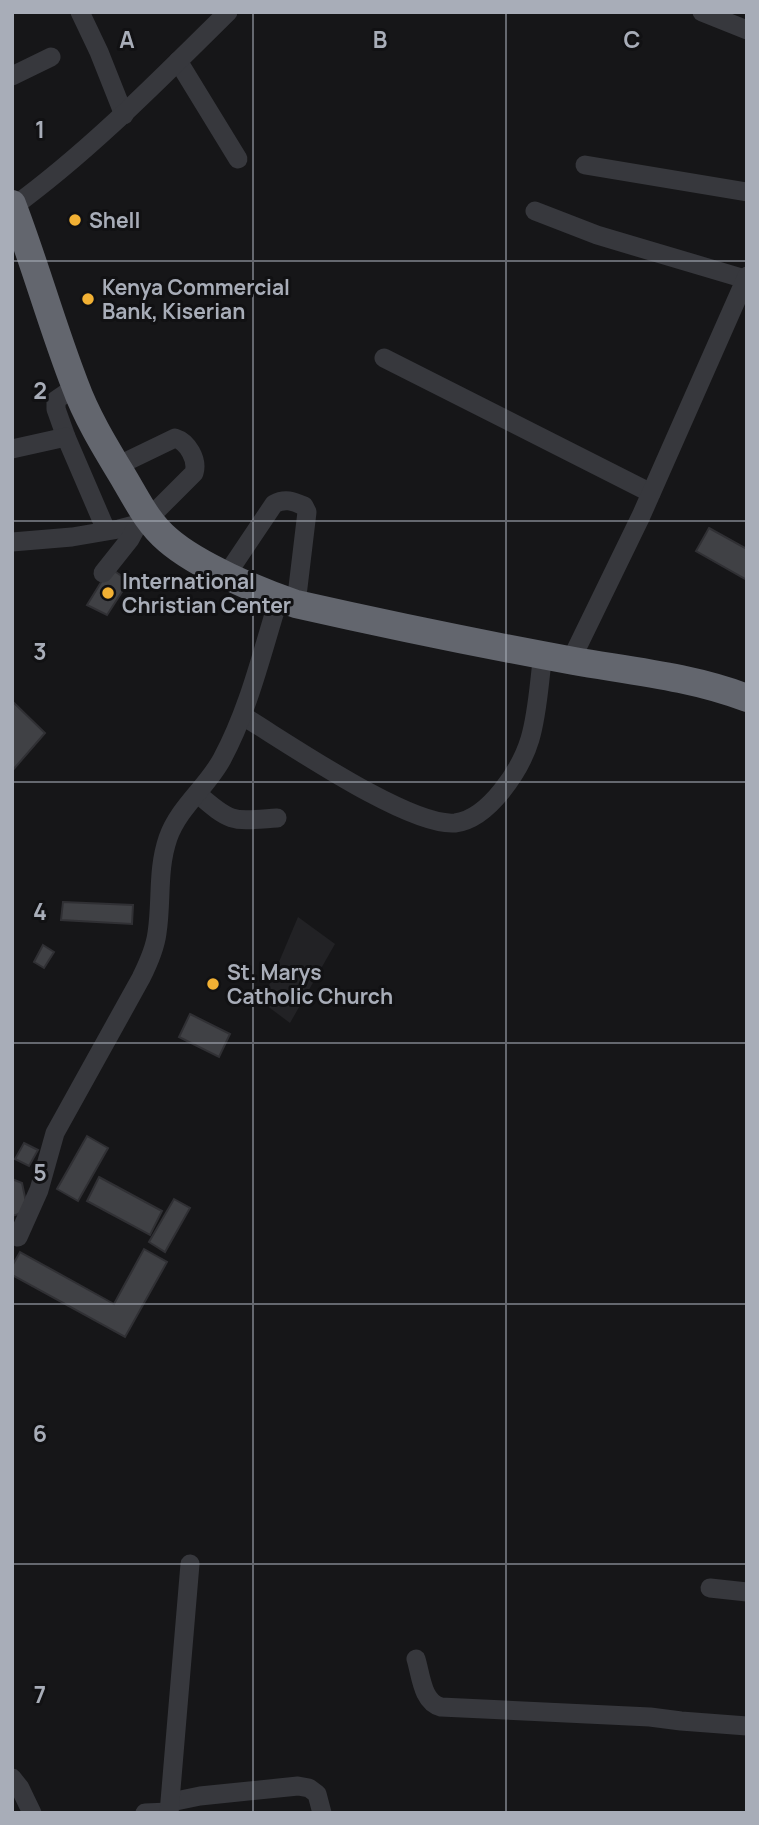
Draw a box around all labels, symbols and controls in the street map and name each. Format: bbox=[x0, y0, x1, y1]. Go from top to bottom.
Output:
text: A bbox=[119, 23, 135, 55]
text: B bbox=[373, 23, 387, 55]
text: C bbox=[624, 23, 641, 55]
text: 1 bbox=[35, 113, 45, 145]
place label: Shell bbox=[89, 206, 140, 234]
marker: Shell bbox=[67, 212, 83, 228]
place label: Kenya Commercial Bank, Kiserian bbox=[102, 273, 290, 325]
marker: Kenya Commercial Bank, Kiserian bbox=[80, 291, 96, 307]
text: 2 bbox=[33, 374, 47, 406]
place label: International Christian Center bbox=[122, 567, 291, 619]
marker: International Christian Center bbox=[100, 585, 116, 601]
text: 3 bbox=[33, 635, 47, 667]
text: 4 bbox=[33, 895, 47, 927]
place label: St. Marys Catholic Church bbox=[227, 958, 393, 1010]
marker: St. Marys Catholic Church bbox=[205, 976, 221, 992]
text: 5 bbox=[33, 1156, 47, 1188]
text: 6 bbox=[33, 1417, 47, 1449]
text: 7 bbox=[34, 1678, 46, 1710]

